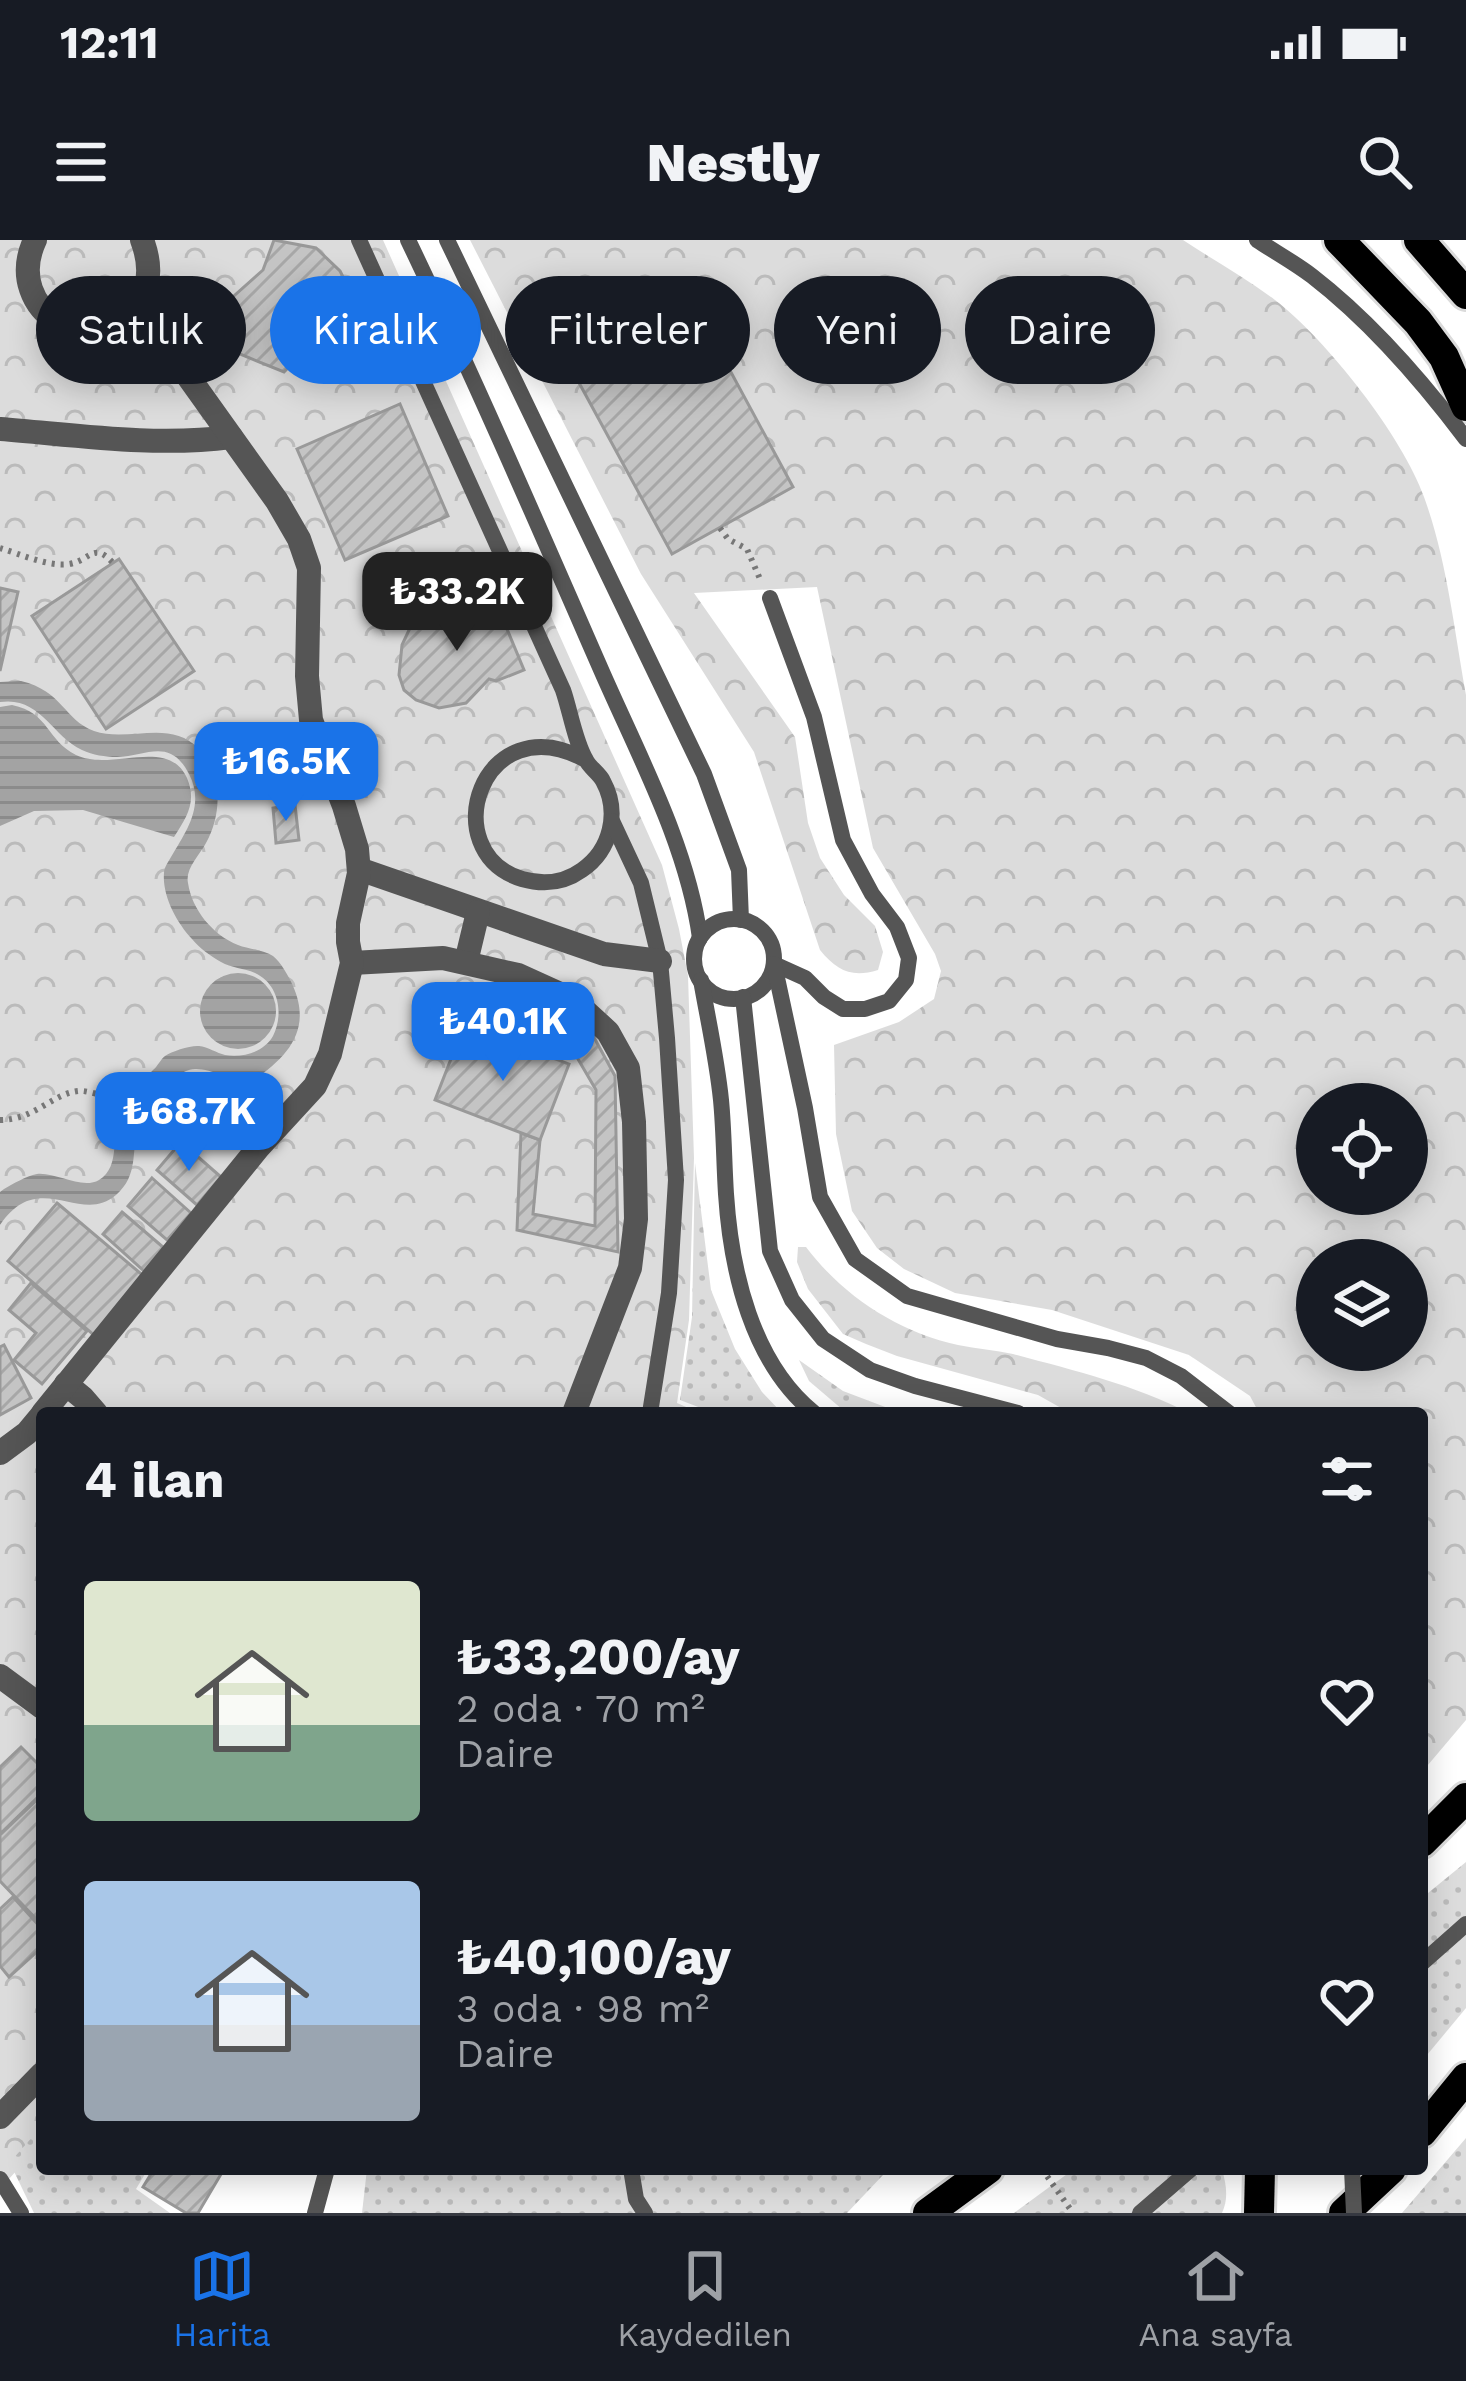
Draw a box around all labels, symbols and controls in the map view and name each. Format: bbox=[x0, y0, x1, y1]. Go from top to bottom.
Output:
text: 12:11 bbox=[60, 16, 159, 69]
icon: menu bbox=[48, 129, 114, 195]
icon: search bbox=[1352, 129, 1418, 195]
text: Nestly bbox=[647, 131, 819, 194]
chip: Satılık bbox=[36, 276, 246, 384]
chip: Kiralık bbox=[270, 276, 481, 384]
chip: Filtreler bbox=[505, 276, 750, 384]
chip: Yeni bbox=[774, 276, 941, 384]
chip: Daire bbox=[965, 276, 1155, 384]
pin: ₺33.2K bbox=[359, 552, 555, 654]
text: ₺33.2K bbox=[389, 568, 525, 613]
pin: ₺16.5K bbox=[188, 722, 384, 824]
text: ₺16.5K bbox=[221, 738, 351, 783]
pin: ₺40.1K bbox=[405, 982, 601, 1084]
text: ₺40.1K bbox=[439, 998, 567, 1043]
pin: ₺68.7K bbox=[91, 1072, 287, 1174]
map controls bbox=[1296, 1083, 1428, 1371]
button: locate bbox=[1296, 1083, 1428, 1215]
text: ₺68.7K bbox=[122, 1088, 256, 1133]
button: layers bbox=[1296, 1239, 1428, 1371]
icon: filters bbox=[1314, 1446, 1380, 1512]
text: 4 ilan bbox=[84, 1450, 225, 1509]
text: ₺33,200/ay bbox=[456, 1627, 740, 1686]
icon: home bbox=[180, 1629, 324, 1773]
icon: heart bbox=[1314, 1668, 1380, 1734]
text: 2 oda · 70 m² bbox=[456, 1686, 705, 1731]
text: Daire bbox=[456, 1731, 554, 1776]
text: ₺40,100/ay bbox=[456, 1927, 731, 1986]
icon: home bbox=[180, 1929, 324, 2073]
icon: heart bbox=[1314, 1968, 1380, 2034]
text: 3 oda · 98 m² bbox=[456, 1986, 709, 2031]
text: Daire bbox=[456, 2031, 554, 2076]
tab: Harita bbox=[173, 2243, 271, 2354]
tab: Kaydedilen bbox=[617, 2243, 792, 2354]
tab: Ana sayfa bbox=[1139, 2243, 1293, 2354]

